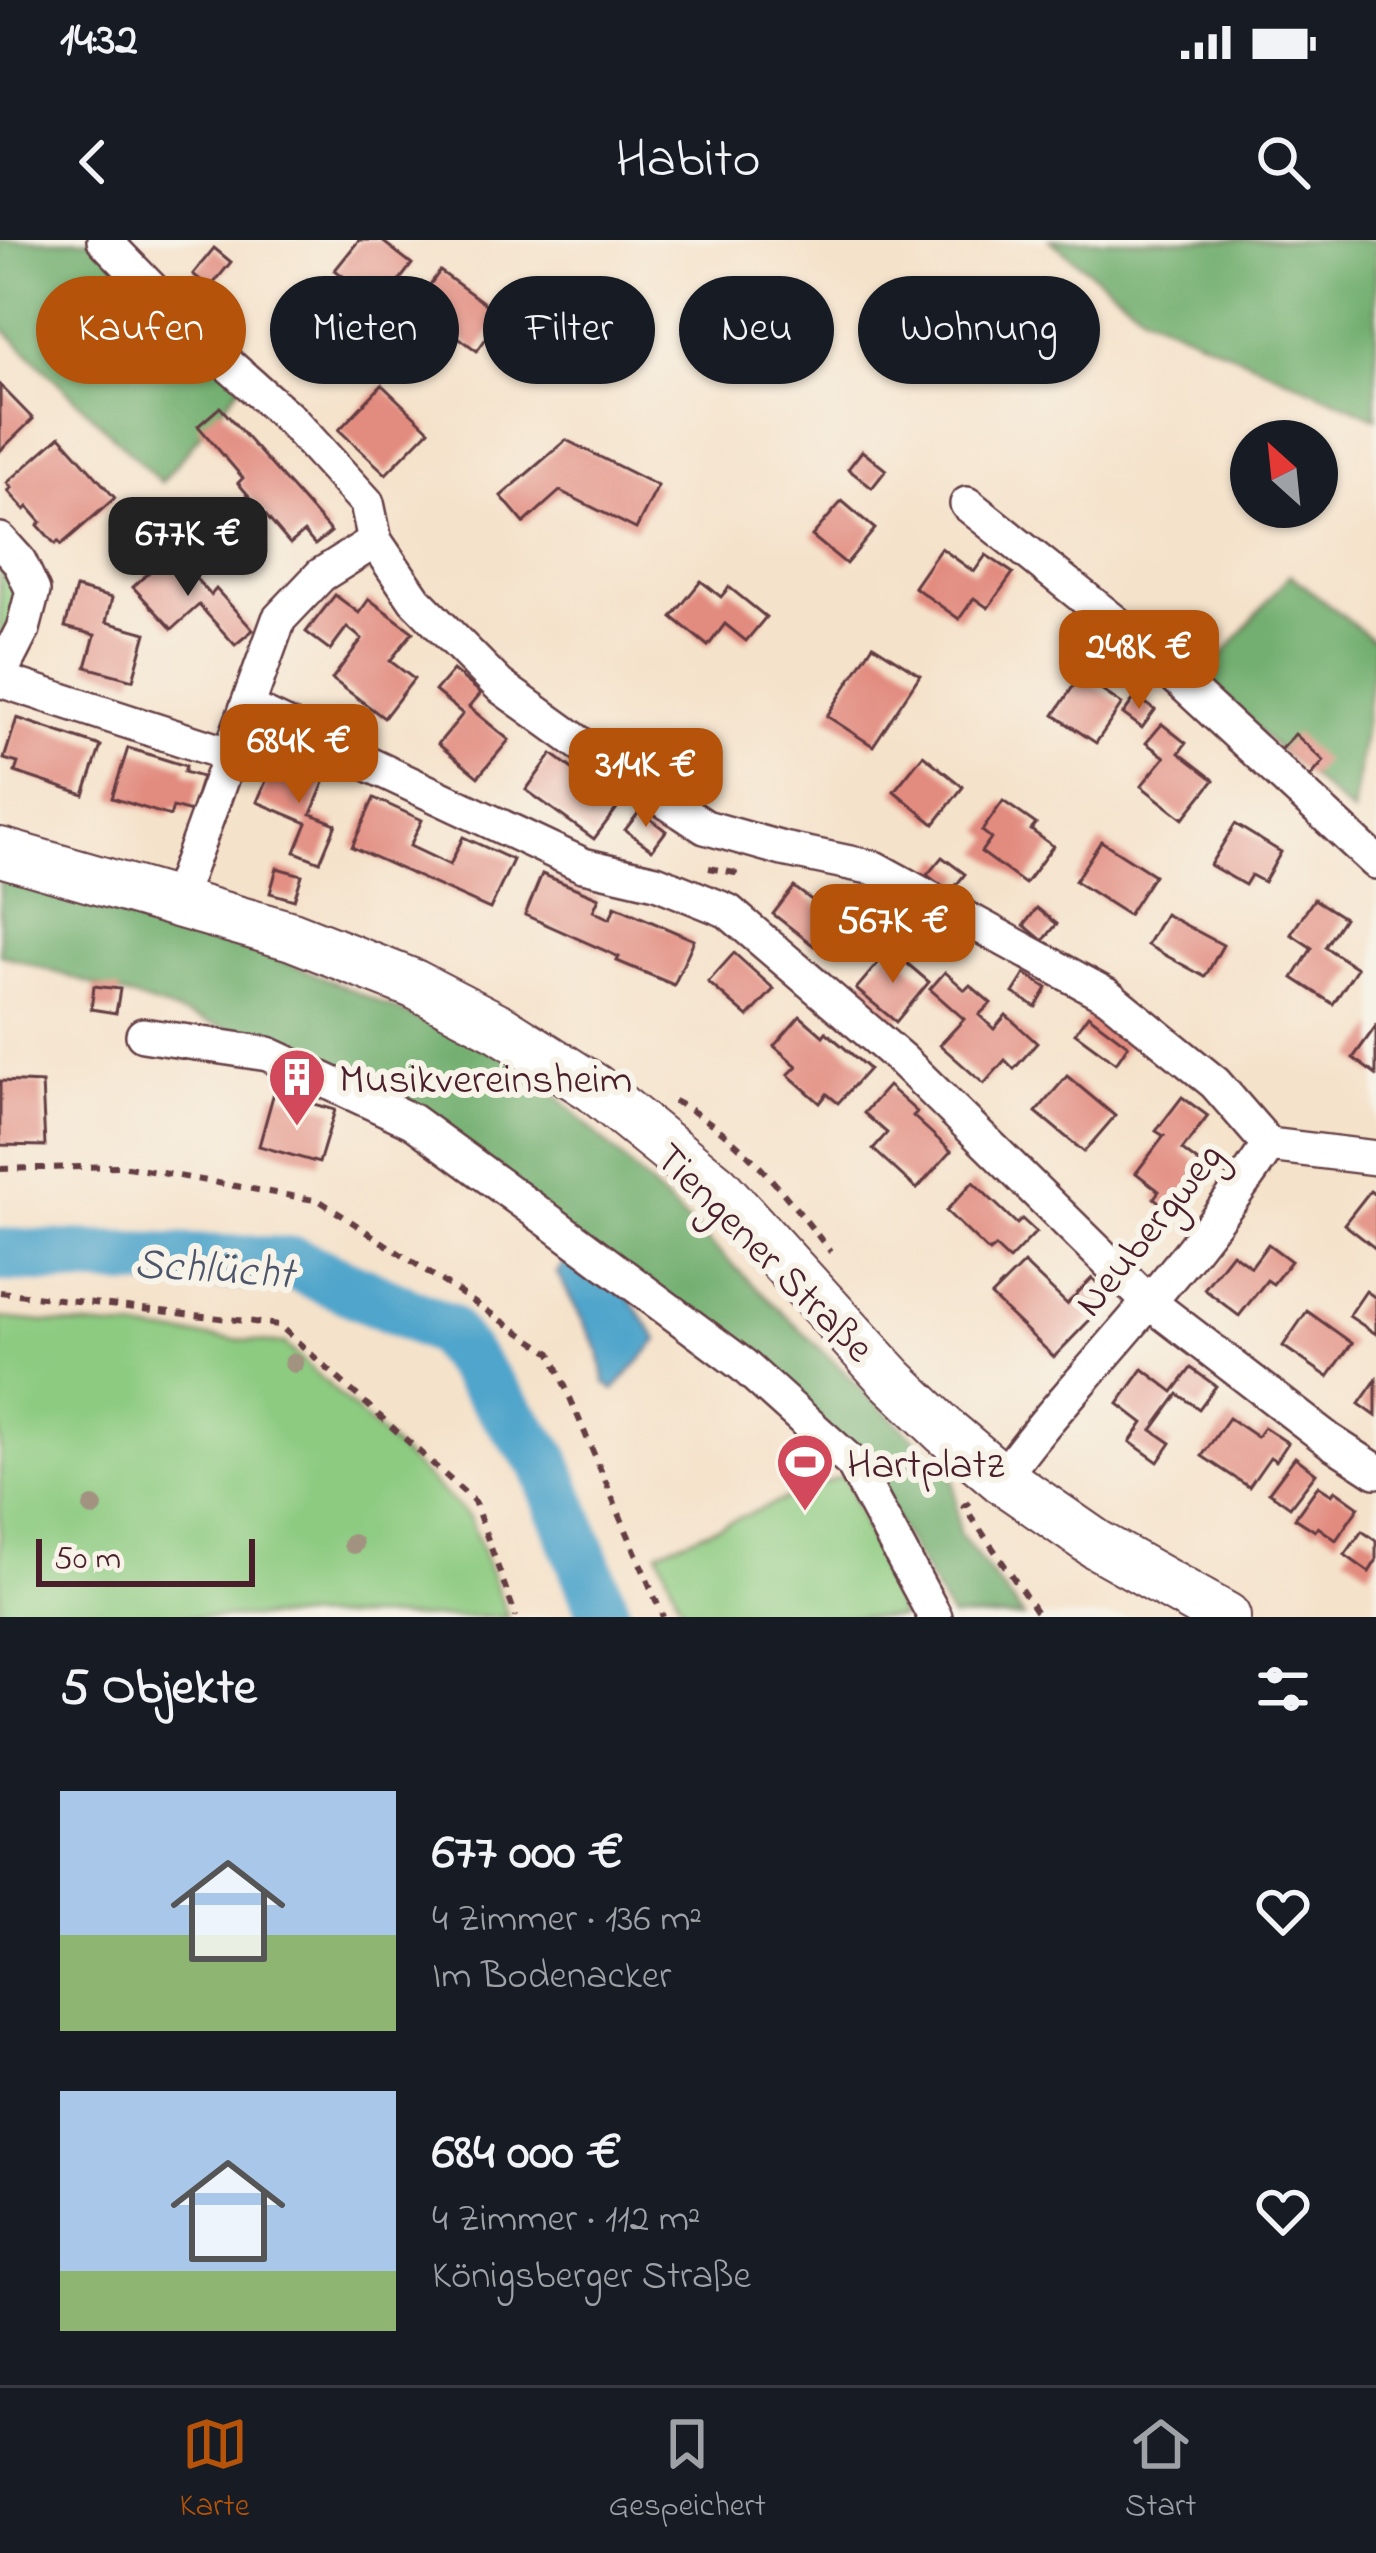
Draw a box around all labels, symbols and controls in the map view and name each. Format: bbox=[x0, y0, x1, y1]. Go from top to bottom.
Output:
text: 14:32 bbox=[60, 9, 138, 75]
text: Habito bbox=[616, 123, 761, 201]
icon: back bbox=[60, 129, 126, 195]
icon: search bbox=[1250, 129, 1316, 195]
chip: Kaufen bbox=[36, 276, 246, 384]
chip: Mieten bbox=[270, 276, 459, 384]
chip: Filter bbox=[483, 276, 655, 384]
chip: Neu bbox=[679, 276, 834, 384]
chip: Wohnung bbox=[858, 276, 1100, 384]
north arrow bbox=[1230, 420, 1338, 528]
map controls bbox=[1230, 420, 1338, 528]
pin: 677K € bbox=[90, 497, 286, 599]
text: 677K € bbox=[135, 507, 241, 564]
pin: 248K € bbox=[1041, 610, 1237, 712]
text: 248K € bbox=[1086, 620, 1192, 677]
pin: 684K € bbox=[201, 704, 397, 806]
text: 684K € bbox=[247, 714, 351, 771]
pin: 314K € bbox=[548, 728, 744, 830]
text: 314K € bbox=[596, 738, 696, 795]
pin: 567K € bbox=[795, 884, 991, 986]
text: 567K € bbox=[837, 894, 949, 951]
building icon: Musikvereinsheim bbox=[266, 1046, 328, 1128]
place label: Musikvereinsheim bbox=[339, 1051, 632, 1112]
street label: Tiengener Straße bbox=[639, 1130, 887, 1378]
street label: Neubergweg bbox=[1061, 1130, 1240, 1331]
water label: Schlücht bbox=[132, 1232, 300, 1310]
sports icon: Hartplatz bbox=[774, 1431, 836, 1513]
place label: Hartplatz bbox=[847, 1436, 1005, 1497]
scale bar bbox=[36, 1533, 255, 1586]
text: 50 m bbox=[54, 1536, 121, 1584]
text: 5 Objekte bbox=[60, 1652, 257, 1727]
icon: filters bbox=[1250, 1656, 1316, 1722]
text: 677 000 € bbox=[432, 1817, 624, 1892]
icon: home bbox=[156, 1839, 300, 1983]
icon: heart bbox=[1250, 1878, 1316, 1944]
text: 4 Zimmer · 136 m² bbox=[432, 1892, 702, 1949]
text: Im Bodenacker bbox=[432, 1949, 671, 2006]
text: 684 000 € bbox=[432, 2117, 622, 2192]
icon: home bbox=[156, 2139, 300, 2283]
icon: heart bbox=[1250, 2178, 1316, 2244]
text: 4 Zimmer · 112 m² bbox=[432, 2192, 701, 2249]
text: Königsberger Straße bbox=[432, 2249, 751, 2306]
tab: Karte bbox=[180, 2411, 249, 2531]
tab: Gespeichert bbox=[609, 2411, 766, 2531]
tab: Start bbox=[1125, 2411, 1196, 2531]

